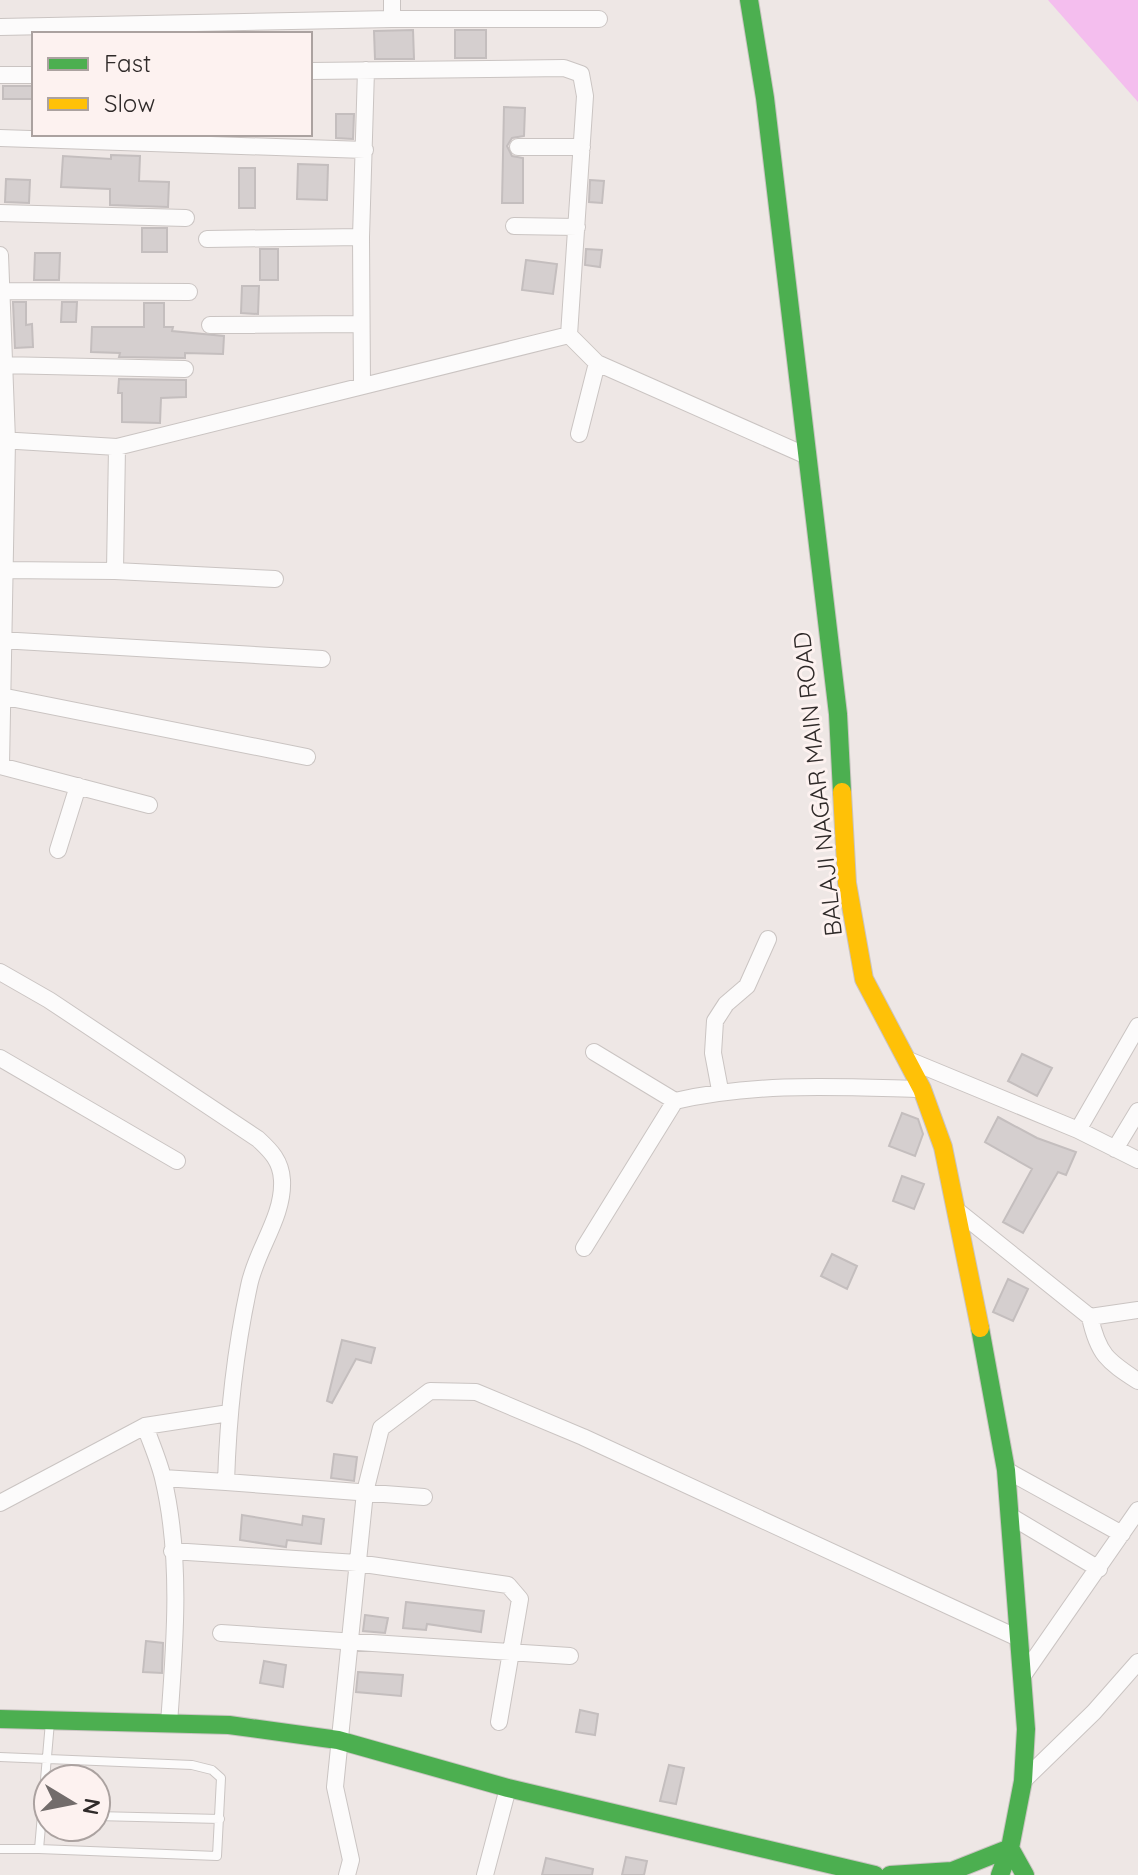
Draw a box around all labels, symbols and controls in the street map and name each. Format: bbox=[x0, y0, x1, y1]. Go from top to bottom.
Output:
legend bbox=[32, 32, 312, 136]
text: Fast bbox=[104, 48, 151, 78]
text: Slow bbox=[104, 88, 155, 118]
street label: BALAJI NAGAR MAIN ROAD bbox=[786, 630, 848, 938]
north arrow bbox=[32, 1763, 112, 1843]
text: N bbox=[77, 1796, 107, 1817]

